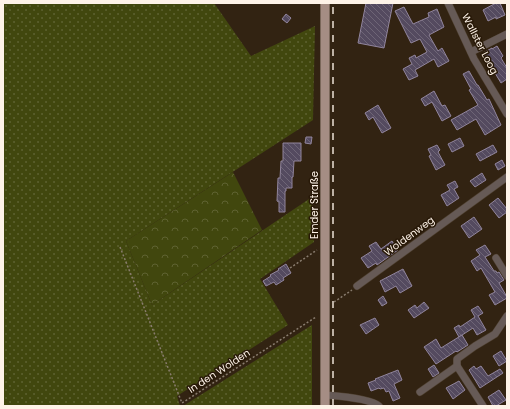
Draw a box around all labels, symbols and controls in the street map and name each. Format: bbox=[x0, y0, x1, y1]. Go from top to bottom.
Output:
street label: Wallster Loog bbox=[458, 11, 502, 77]
street label: Emder Straße bbox=[307, 171, 322, 239]
street label: Woldenweg bbox=[381, 213, 437, 259]
street label: In den Wolden bbox=[185, 345, 253, 397]

